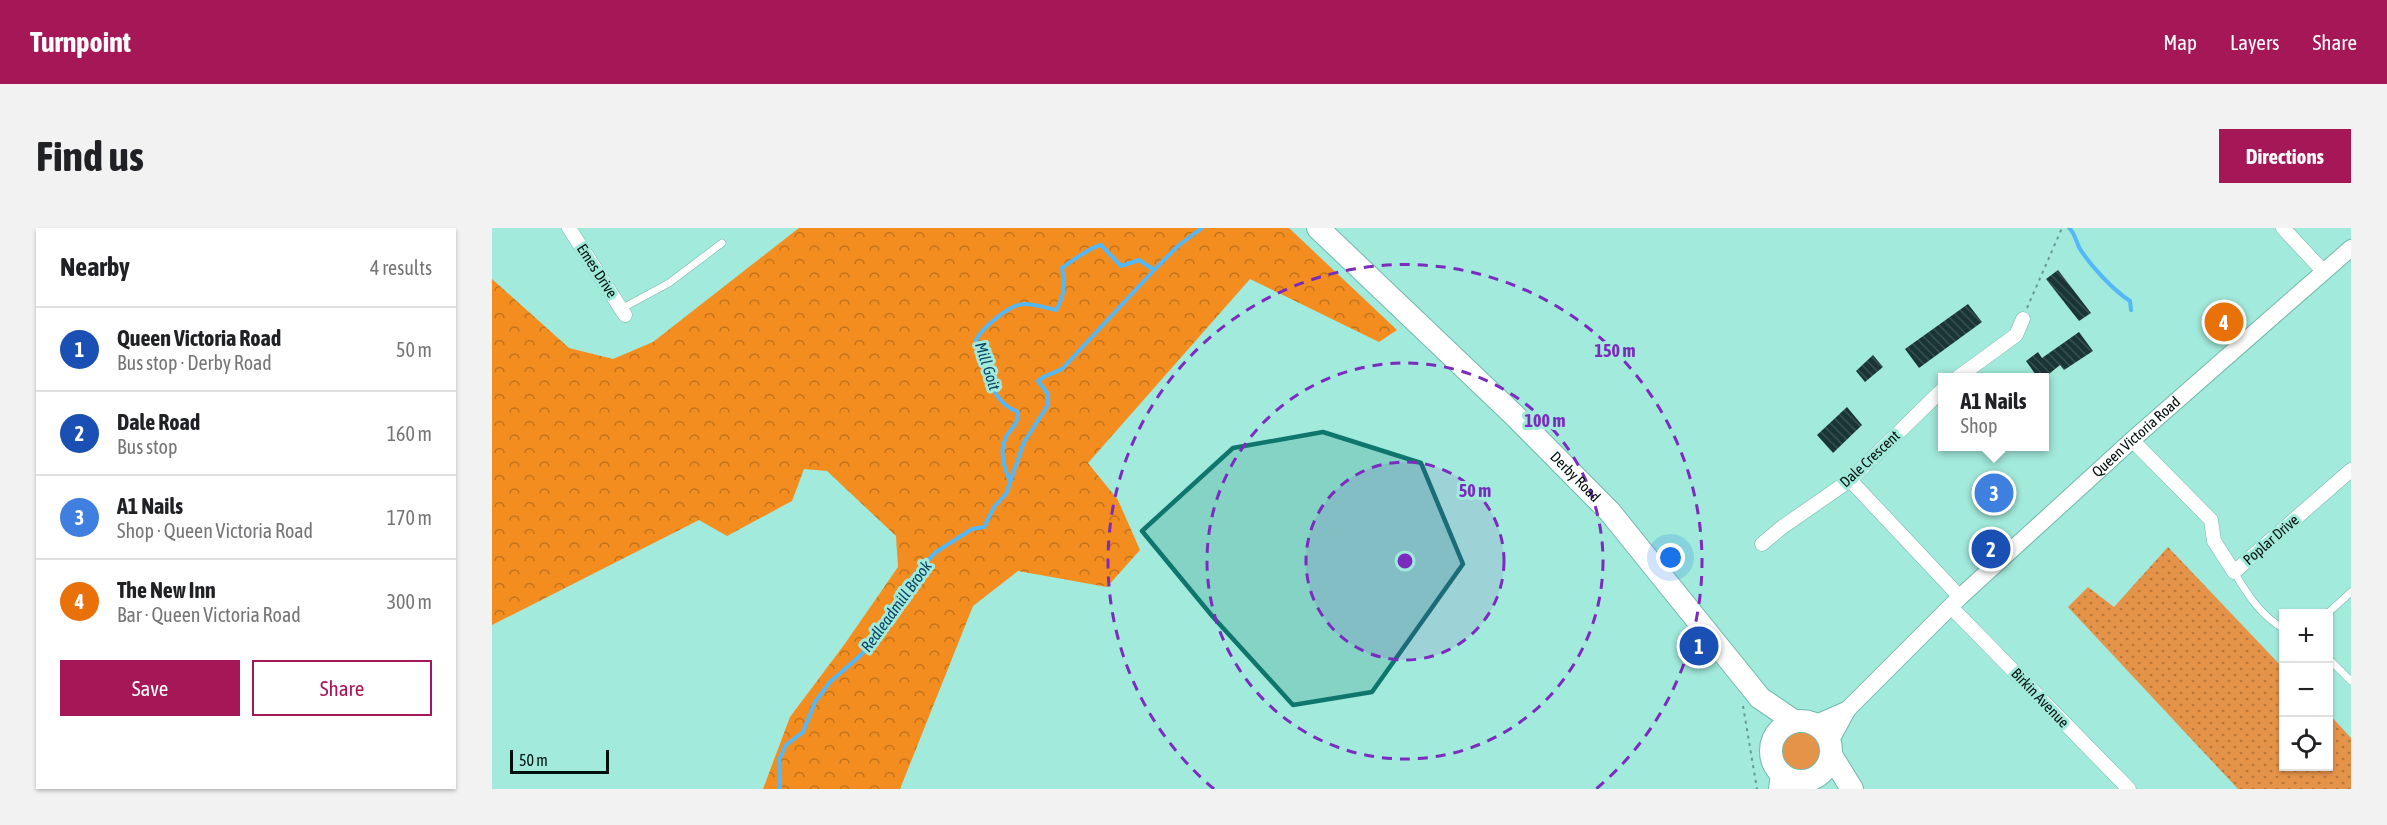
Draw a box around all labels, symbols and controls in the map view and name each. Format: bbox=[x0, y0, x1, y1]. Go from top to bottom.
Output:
text: Turnpoint bbox=[30, 26, 131, 58]
text: Map bbox=[2163, 30, 2197, 54]
text: Layers bbox=[2230, 30, 2280, 54]
text: Share bbox=[2313, 30, 2357, 54]
button: Directions bbox=[2219, 129, 2351, 183]
text: Find us bbox=[36, 132, 144, 180]
street label: Emes Drive bbox=[574, 241, 621, 301]
text: Nearby bbox=[60, 252, 130, 282]
text: 4 results bbox=[370, 256, 432, 279]
pin: 4 bbox=[2204, 300, 2244, 344]
text: Queen Victoria Road bbox=[117, 325, 281, 351]
text: 1 bbox=[75, 338, 84, 361]
text: 50 m bbox=[396, 338, 432, 361]
water label: Mill Goit bbox=[972, 340, 1004, 393]
text: 150 m bbox=[1595, 340, 1635, 361]
text: Bus stop · Derby Road bbox=[117, 351, 272, 374]
popup bbox=[1938, 373, 2049, 451]
text: A1 Nails bbox=[1960, 388, 2027, 414]
street label: Queen Victoria Road bbox=[2088, 393, 2183, 480]
text: Dale Road bbox=[117, 409, 200, 435]
text: 100 m bbox=[1525, 410, 1565, 431]
text: Shop bbox=[1960, 414, 1997, 437]
text: 2 bbox=[75, 422, 84, 445]
text: 160 m bbox=[387, 422, 432, 445]
street label: Dale Crescent bbox=[1836, 427, 1903, 491]
text: Bus stop bbox=[117, 435, 177, 458]
street label: Derby Road bbox=[1547, 448, 1604, 505]
pin: 3 bbox=[1974, 470, 2014, 516]
text: 50 m bbox=[1459, 480, 1491, 501]
text: A1 Nails bbox=[117, 493, 183, 519]
text: 3 bbox=[75, 506, 84, 529]
text: 170 m bbox=[387, 506, 432, 529]
street label: Poplar Drive bbox=[2239, 511, 2302, 568]
text: Shop · Queen Victoria Road bbox=[117, 519, 313, 542]
pin: 2 bbox=[1972, 526, 2010, 572]
your location bbox=[1656, 543, 1685, 572]
centre of rings bbox=[1395, 551, 1415, 571]
water label: Redleadmill Brook bbox=[857, 556, 936, 655]
text: The New Inn bbox=[117, 577, 216, 603]
text: 4 bbox=[75, 590, 84, 613]
text: 300 m bbox=[387, 590, 432, 613]
text: Bar · Queen Victoria Road bbox=[117, 603, 301, 626]
map controls bbox=[2279, 609, 2333, 771]
button: + bbox=[2279, 609, 2333, 663]
pin: 1 bbox=[1680, 624, 1718, 668]
button: Save bbox=[60, 660, 240, 716]
button: Share bbox=[252, 660, 432, 716]
button: − bbox=[2279, 663, 2333, 717]
street label: Birkin Avenue bbox=[2008, 665, 2073, 731]
button: locate bbox=[2279, 717, 2333, 771]
scale bar bbox=[510, 747, 609, 774]
text: 50 m bbox=[519, 751, 548, 769]

